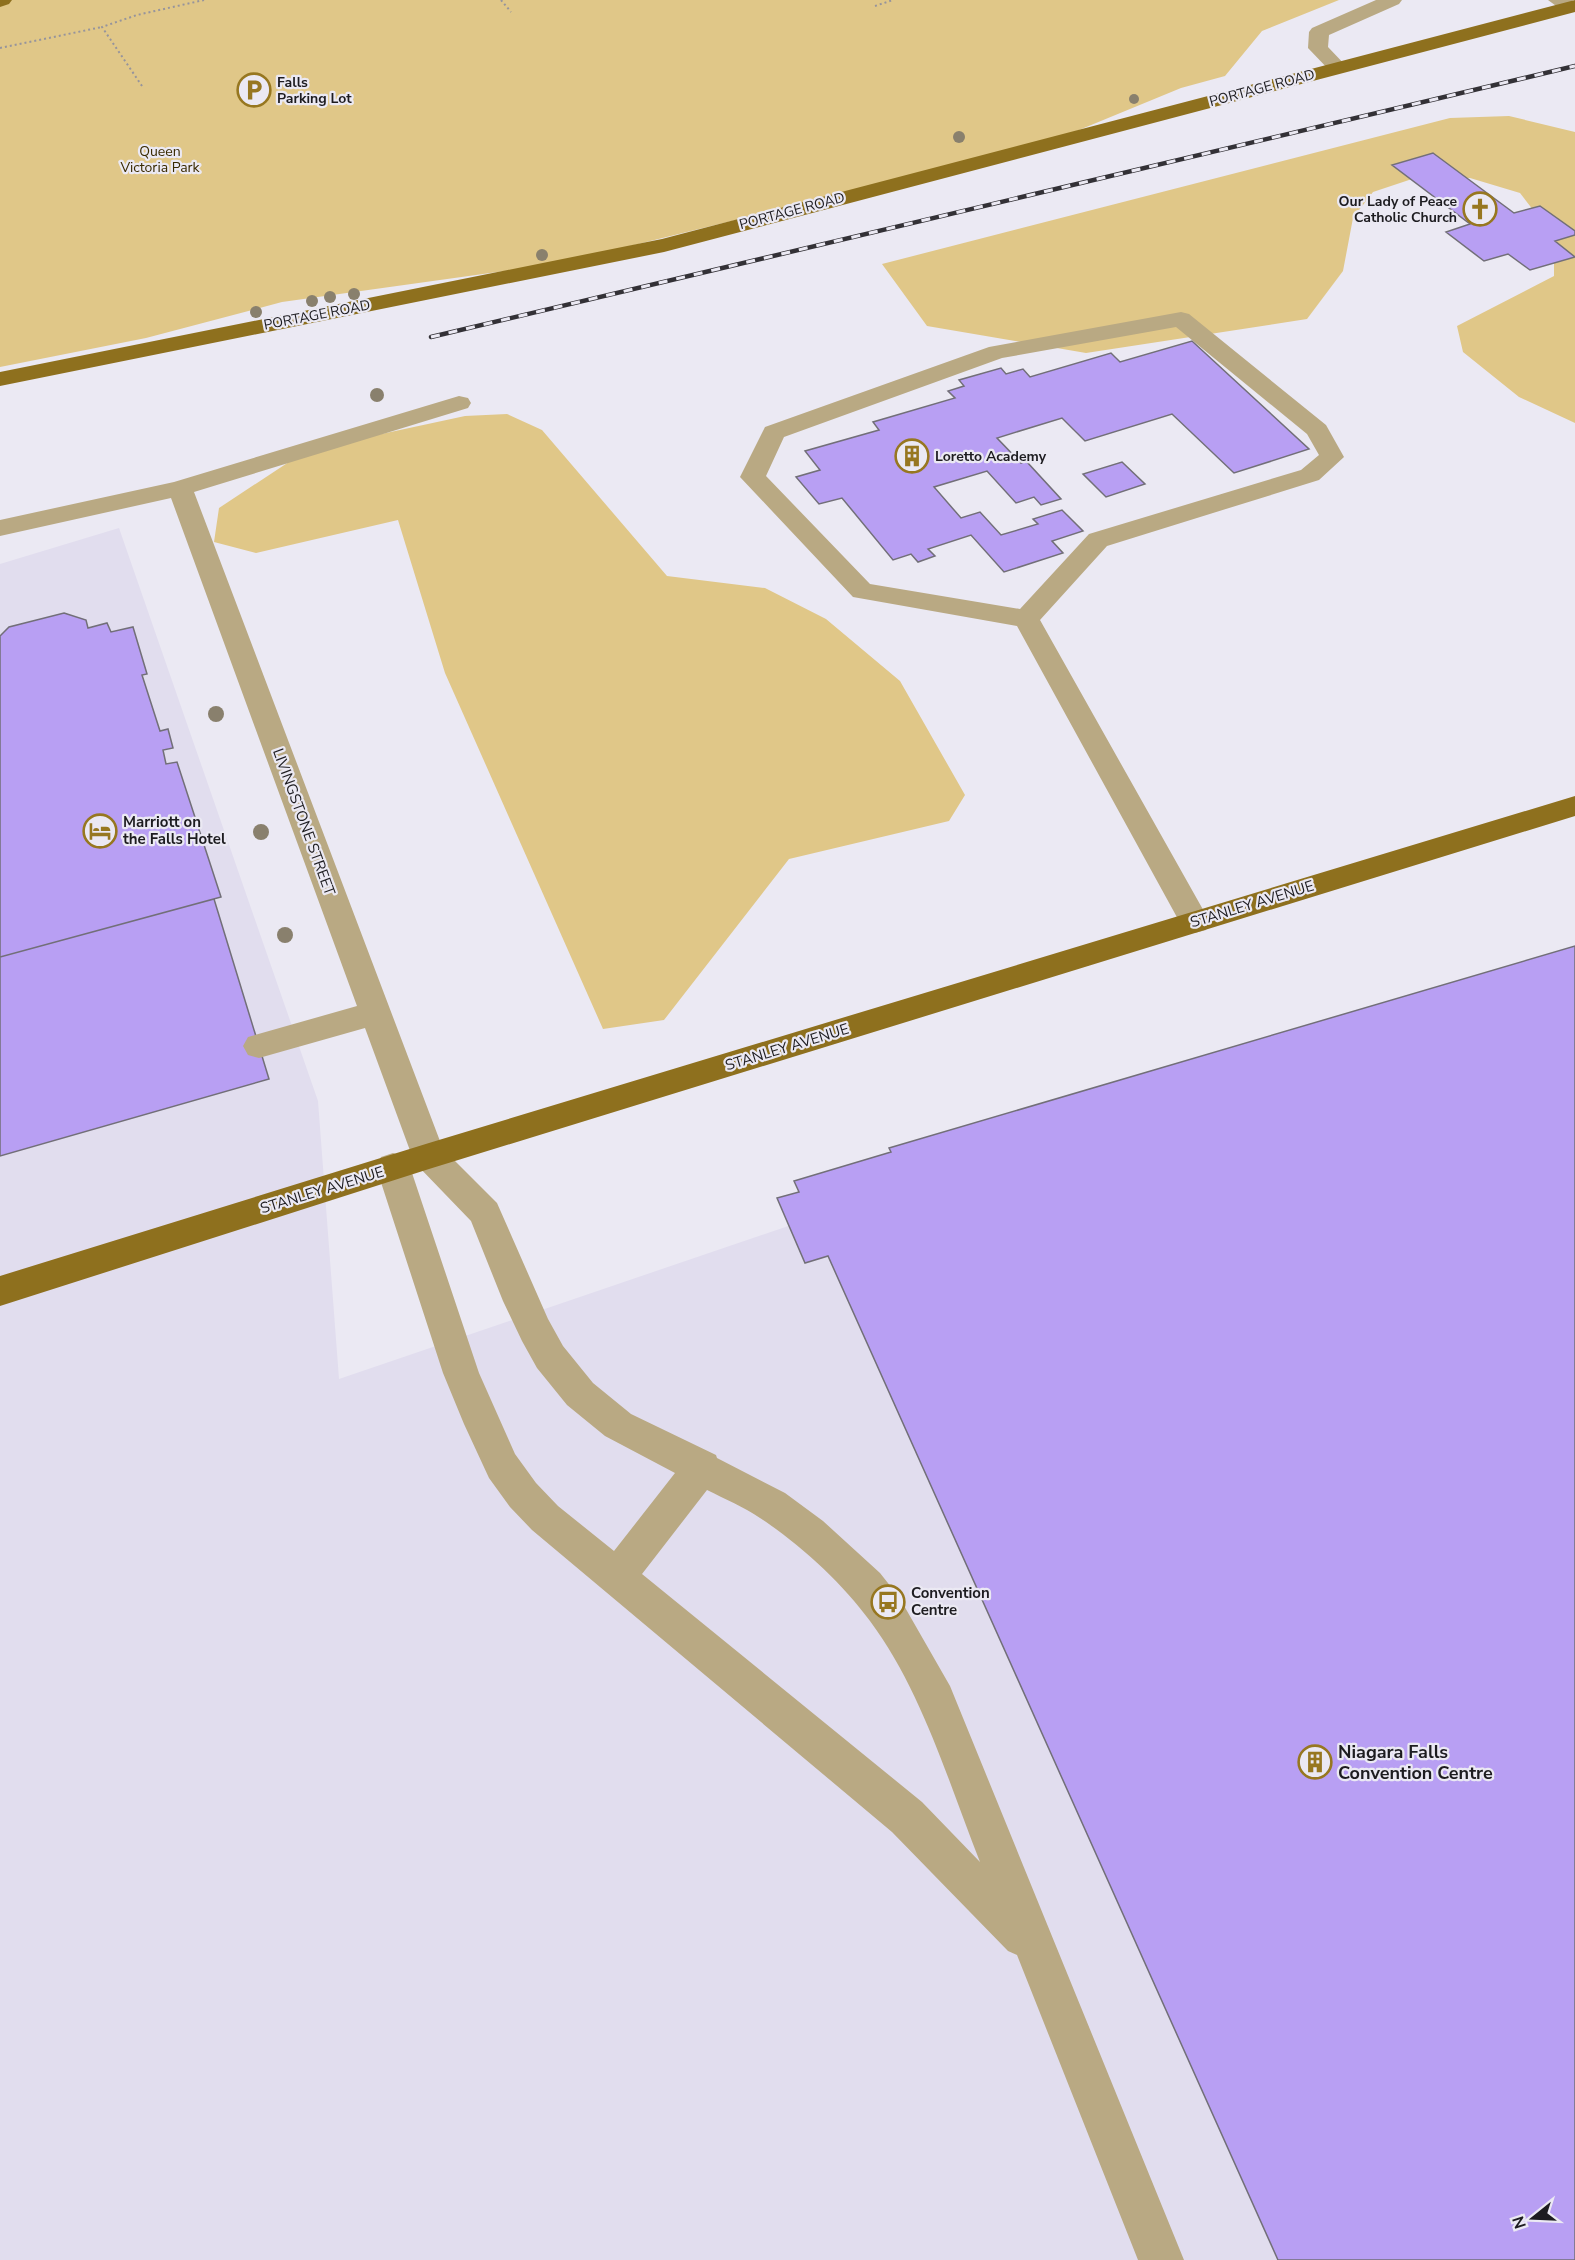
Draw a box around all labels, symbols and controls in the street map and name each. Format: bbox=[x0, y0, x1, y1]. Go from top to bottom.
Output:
street label: PORTAGE ROAD bbox=[1207, 65, 1317, 111]
parking icon: Falls Parking Lot bbox=[236, 72, 272, 108]
place label: Falls Parking Lot bbox=[277, 73, 352, 108]
park label: Queen Victoria Park bbox=[119, 142, 201, 177]
street label: PORTAGE ROAD bbox=[737, 188, 847, 234]
church icon: Our Lady of Peace Catholic Church bbox=[1462, 191, 1498, 227]
place label: Our Lady of Peace Catholic Church bbox=[1339, 192, 1457, 227]
street label: PORTAGE ROAD bbox=[262, 295, 372, 335]
building icon: Loretto Academy bbox=[894, 438, 930, 474]
place label: Loretto Academy bbox=[935, 447, 1047, 466]
street label: LIVINGSTONE STREET bbox=[268, 746, 340, 898]
place label: Marriott on the Falls Hotel bbox=[123, 812, 226, 849]
hotel icon: Marriott on the Falls Hotel bbox=[82, 813, 118, 849]
street label: STANLEY AVENUE bbox=[1188, 876, 1316, 932]
street label: STANLEY AVENUE bbox=[723, 1019, 851, 1075]
street label: STANLEY AVENUE bbox=[258, 1162, 386, 1218]
place label: Convention Centre bbox=[911, 1583, 990, 1620]
bus stop icon: Convention Centre bbox=[870, 1584, 906, 1620]
place label: Niagara Falls Convention Centre bbox=[1338, 1740, 1493, 1785]
building icon: Niagara Falls Convention Centre bbox=[1297, 1744, 1333, 1780]
north arrow bbox=[1503, 2188, 1563, 2248]
text: N bbox=[1507, 2213, 1532, 2231]

